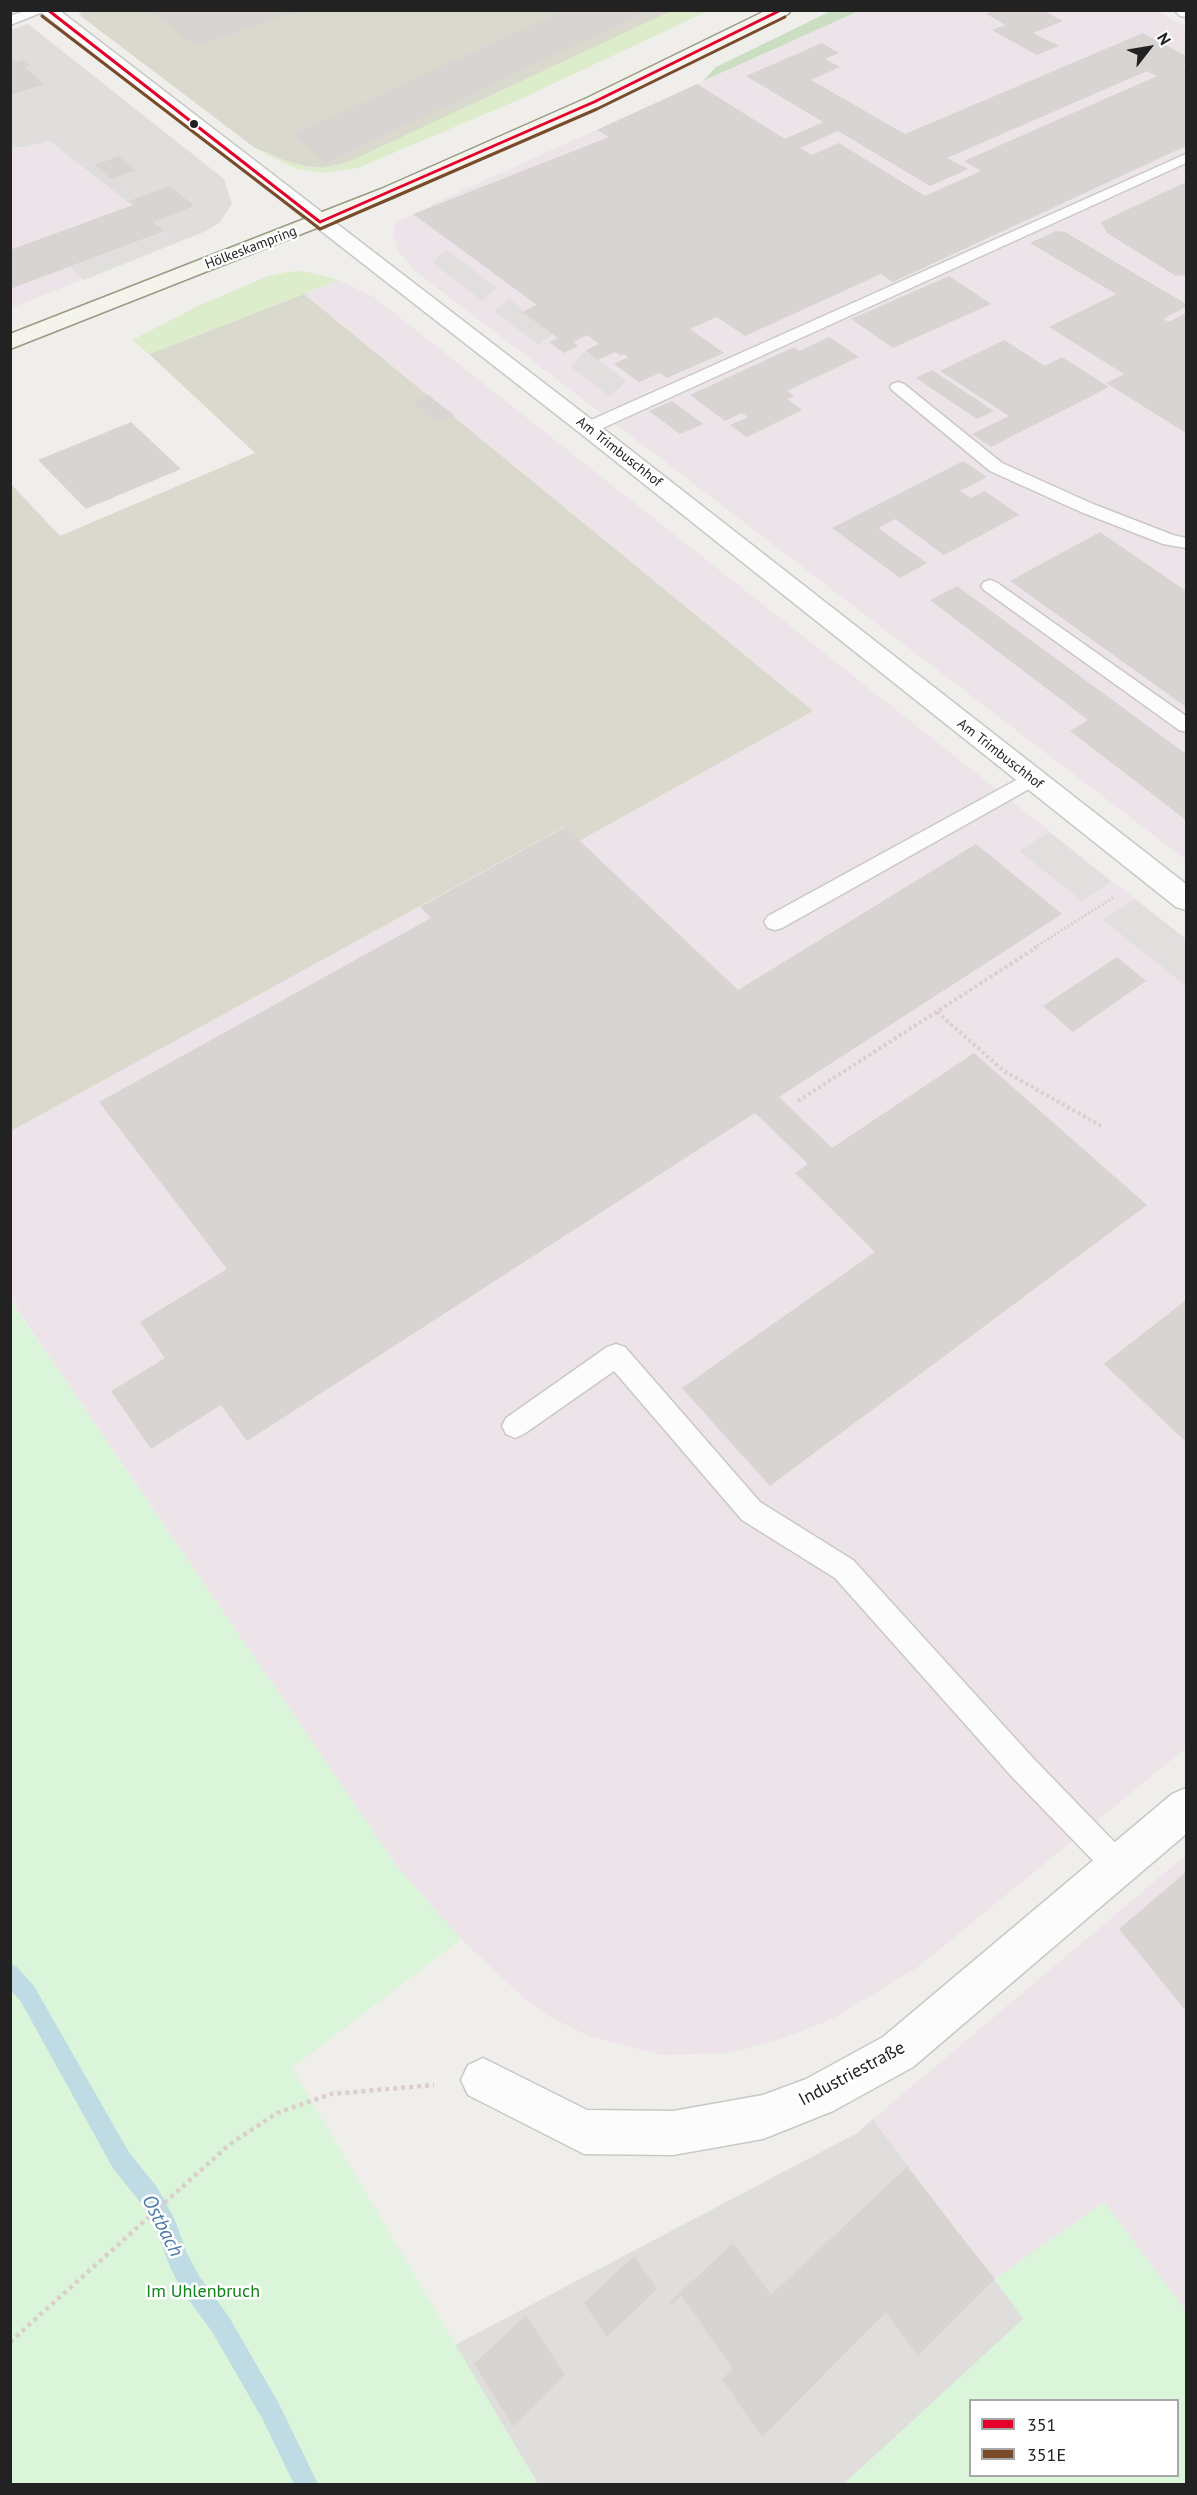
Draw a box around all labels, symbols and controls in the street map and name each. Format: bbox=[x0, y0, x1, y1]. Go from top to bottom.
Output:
north arrow bbox=[1119, 18, 1179, 78]
text: N bbox=[1153, 29, 1176, 48]
unlabelled marker bbox=[188, 118, 200, 130]
street label: Hölkeskampring bbox=[203, 223, 299, 273]
street label: Am Trimbuschhof bbox=[573, 413, 665, 491]
street label: Am Trimbuschhof bbox=[954, 715, 1046, 793]
street label: Industriestraße bbox=[795, 2037, 909, 2111]
water label: Ostbach bbox=[136, 2191, 188, 2261]
park label: Im Uhlenbruch bbox=[146, 2281, 260, 2303]
legend bbox=[969, 2399, 1179, 2477]
text: 351 bbox=[1027, 2413, 1056, 2436]
text: 351E bbox=[1027, 2443, 1066, 2466]

